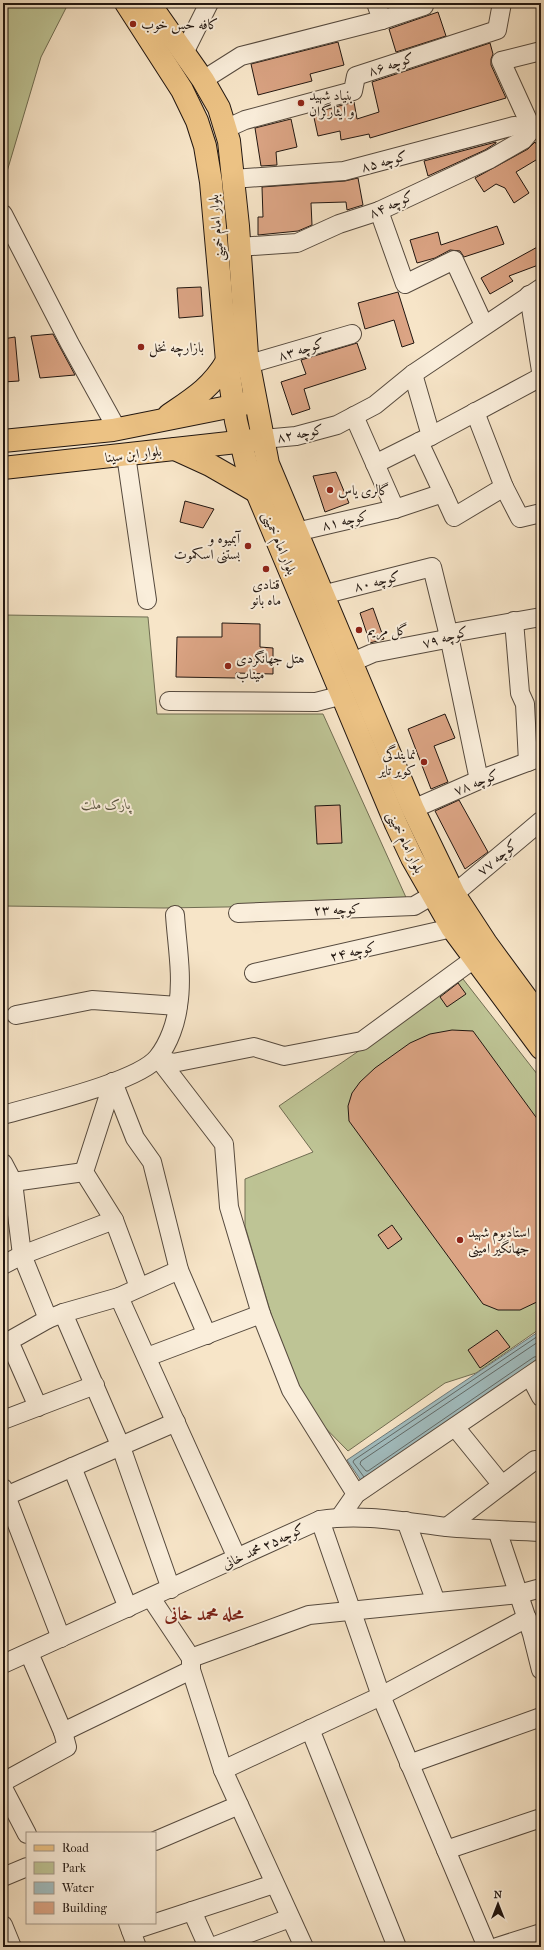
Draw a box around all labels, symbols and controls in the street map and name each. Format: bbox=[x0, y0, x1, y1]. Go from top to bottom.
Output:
place label: کافه حس خوب bbox=[141, 16, 219, 34]
marker: کافه حس خوب bbox=[128, 19, 138, 29]
street label: کوچه ۸۶ bbox=[366, 49, 417, 81]
place label: بنیاد شهید و ایثارگران bbox=[309, 87, 355, 120]
marker: بنیاد شهید و ایثارگران bbox=[296, 98, 306, 108]
street label: کوچه ۸۵ bbox=[359, 147, 409, 177]
street label: کوچه ۸۴ bbox=[366, 187, 417, 223]
street label: بلوار امام خمینی bbox=[205, 193, 232, 262]
street label: کوچه ۸۳ bbox=[276, 334, 327, 365]
place label: بازارچه نخل bbox=[149, 339, 204, 358]
marker: بازارچه نخل bbox=[136, 342, 146, 352]
street label: کوچه ۸۲ bbox=[275, 421, 325, 447]
street label: بلوار ابن سینا bbox=[104, 443, 163, 466]
place label: گالری یاس bbox=[338, 482, 389, 499]
marker: گالری یاس bbox=[325, 485, 335, 495]
street label: کوچه ۸۱ bbox=[320, 507, 370, 535]
street label: بلوار امام خمینی bbox=[255, 509, 301, 579]
place label: آبمیوه و بستنی اسکموت bbox=[174, 530, 242, 564]
marker: آبمیوه و بستنی اسکموت bbox=[243, 541, 253, 551]
marker: قنادی ماه بانو bbox=[261, 564, 271, 574]
street label: کوچه ۸۰ bbox=[352, 568, 402, 596]
place label: قنادی ماه بانو bbox=[249, 576, 281, 609]
place label: گل مریم bbox=[367, 622, 408, 643]
street label: کوچه ۷۹ bbox=[420, 623, 470, 653]
marker: گل مریم bbox=[354, 625, 364, 635]
place label: هتل جهانگردی میناب bbox=[236, 650, 305, 683]
marker: هتل جهانگردی میناب bbox=[223, 661, 233, 671]
place label: نمایندگی کویر تایر bbox=[377, 744, 416, 779]
marker: نمایندگی کویر تایر bbox=[419, 757, 429, 767]
street label: کوچه ۷۸ bbox=[451, 766, 502, 800]
park label: پارک ملت bbox=[81, 796, 132, 815]
street label: بلوار امام خمینی bbox=[380, 808, 428, 878]
street label: کوچه ۷۷ bbox=[474, 836, 522, 880]
street label: کوچه ۲۳ bbox=[313, 900, 361, 920]
street label: کوچه ۲۴ bbox=[328, 938, 378, 966]
place label: استادیوم شهید جهانگیر امینی bbox=[468, 1224, 530, 1258]
marker: استادیوم شهید جهانگیر امینی bbox=[455, 1235, 465, 1245]
street label: کوچه۲۵ محمد خانی bbox=[219, 1520, 308, 1574]
district label: محله محمد خانی bbox=[163, 1604, 245, 1625]
legend bbox=[26, 1832, 156, 1924]
text: Road bbox=[62, 1841, 89, 1855]
text: Park bbox=[62, 1861, 87, 1875]
text: Water bbox=[61, 1881, 95, 1895]
north arrow bbox=[478, 1884, 518, 1924]
text: N bbox=[494, 1888, 503, 1901]
text: Building bbox=[62, 1901, 107, 1915]

